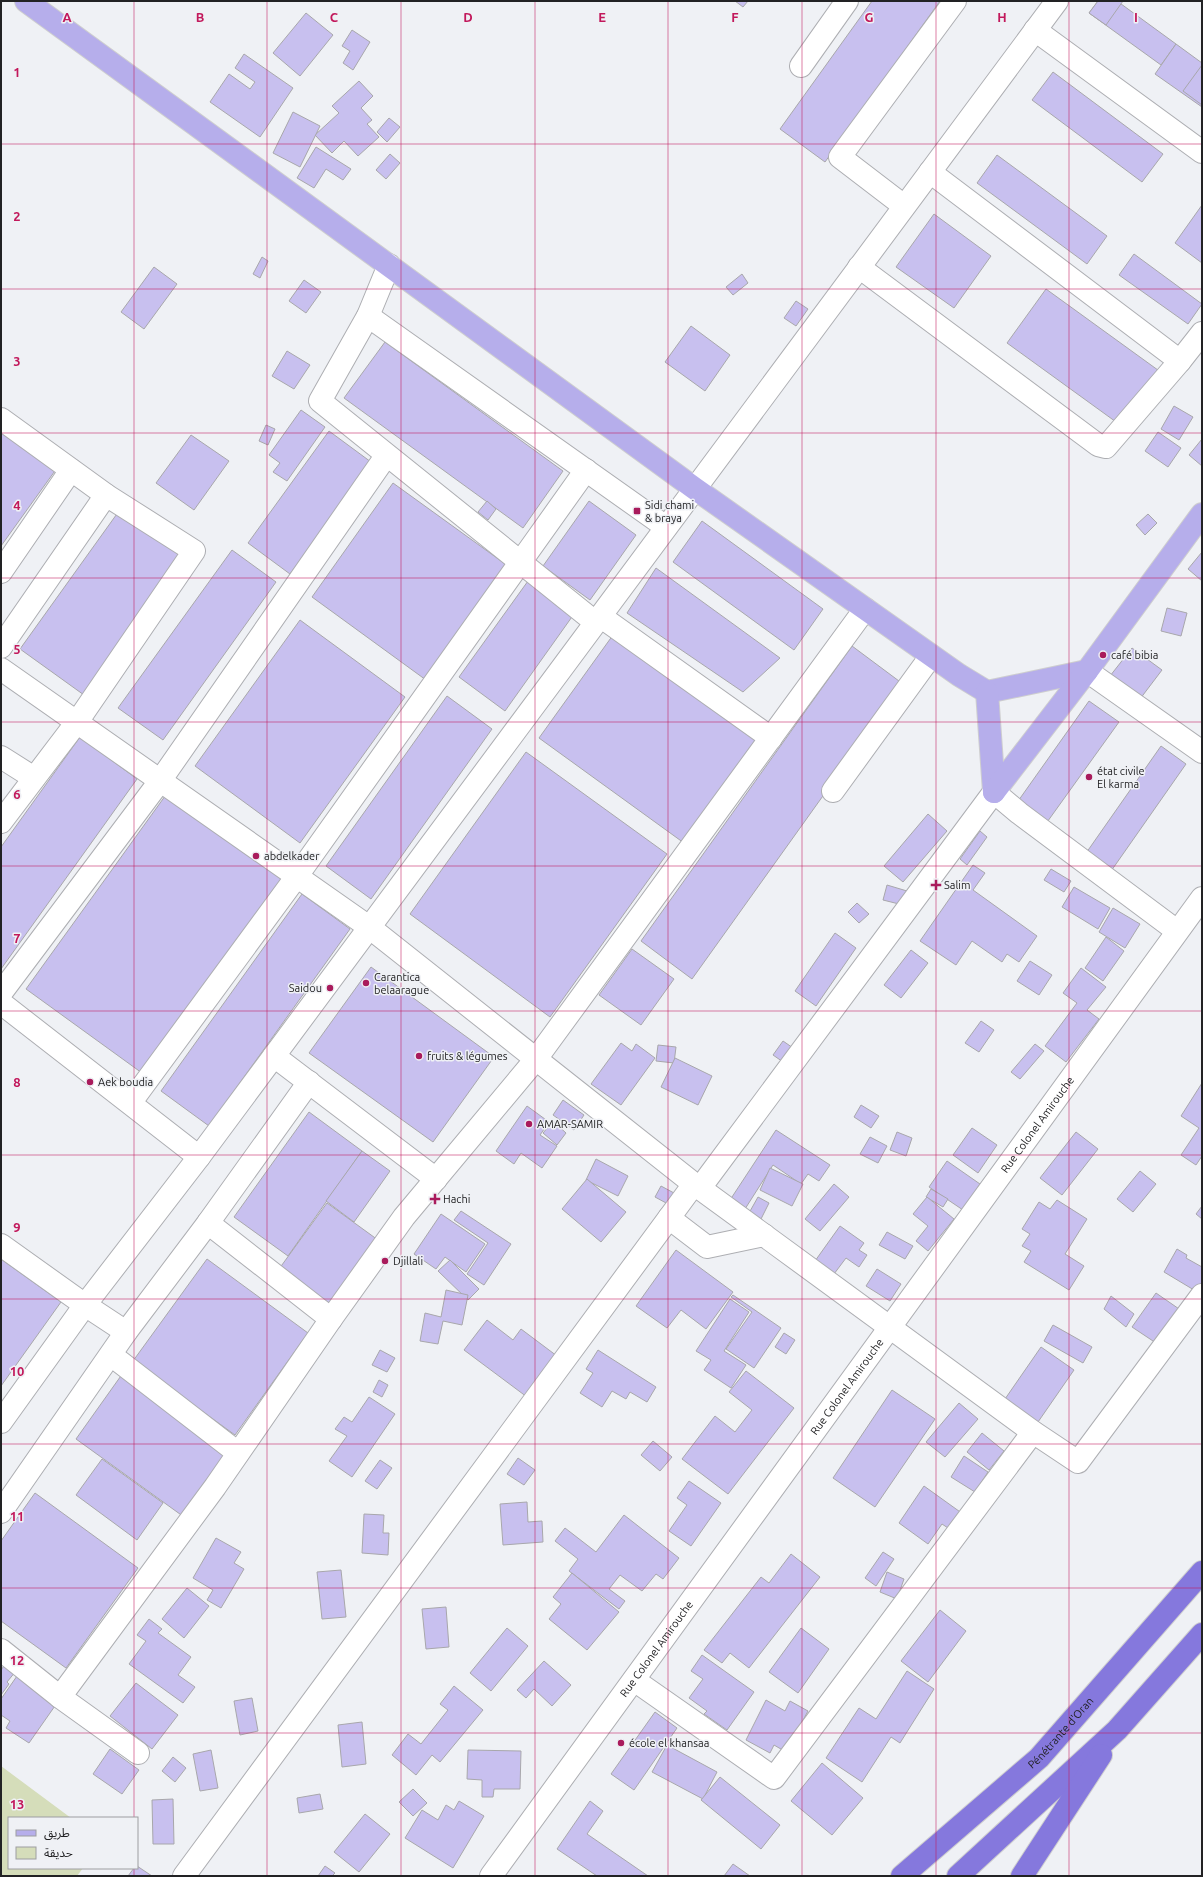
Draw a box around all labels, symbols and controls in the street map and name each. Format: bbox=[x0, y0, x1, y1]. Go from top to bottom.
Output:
text: A bbox=[62, 10, 72, 24]
text: B bbox=[196, 10, 205, 24]
text: C bbox=[330, 10, 339, 24]
text: D bbox=[463, 10, 473, 24]
text: E bbox=[598, 10, 606, 24]
text: F bbox=[731, 10, 739, 24]
text: G bbox=[865, 10, 874, 24]
text: H bbox=[997, 10, 1007, 24]
text: I bbox=[1134, 10, 1138, 24]
text: 1 bbox=[13, 65, 21, 79]
text: 2 bbox=[13, 209, 21, 223]
text: 3 bbox=[13, 354, 21, 368]
text: 4 bbox=[13, 498, 21, 512]
place label: Sidi chami & braya bbox=[645, 499, 694, 524]
marker: Sidi chami & braya bbox=[632, 506, 642, 516]
text: 5 bbox=[13, 642, 21, 656]
place label: café bibia bbox=[1111, 649, 1158, 661]
marker: café bibia bbox=[1098, 650, 1108, 660]
place label: état civile El karma bbox=[1097, 765, 1145, 790]
marker: état civile El karma bbox=[1084, 772, 1094, 782]
text: 6 bbox=[13, 787, 21, 801]
place label: abdelkader bbox=[264, 850, 320, 862]
marker: abdelkader bbox=[251, 851, 261, 861]
place label: Salim bbox=[944, 879, 970, 891]
marker: Salim bbox=[931, 880, 941, 890]
text: 7 bbox=[13, 931, 21, 945]
place label: Carantica belaarague bbox=[374, 971, 429, 996]
marker: Carantica belaarague bbox=[361, 978, 371, 988]
place label: Saidou bbox=[289, 982, 322, 994]
marker: Saidou bbox=[325, 983, 335, 993]
place label: fruits & légumes bbox=[427, 1050, 508, 1062]
marker: fruits & légumes bbox=[414, 1051, 424, 1061]
street label: Rue Colonel Amirouche bbox=[998, 1074, 1076, 1175]
text: 8 bbox=[13, 1075, 21, 1089]
place label: Aek boudia bbox=[98, 1076, 153, 1088]
marker: Aek boudia bbox=[85, 1077, 95, 1087]
place label: AMAR-SAMIR bbox=[537, 1118, 603, 1130]
marker: AMAR-SAMIR bbox=[524, 1119, 534, 1129]
place label: Hachi bbox=[443, 1193, 470, 1205]
marker: Hachi bbox=[430, 1194, 440, 1204]
text: 9 bbox=[13, 1220, 21, 1234]
place label: Djillali bbox=[393, 1255, 423, 1267]
marker: Djillali bbox=[380, 1256, 390, 1266]
street label: Rue Colonel Amirouche bbox=[808, 1336, 886, 1437]
text: 10 bbox=[10, 1364, 24, 1378]
text: 11 bbox=[10, 1509, 24, 1523]
street label: Rue Colonel Amirouche bbox=[617, 1598, 695, 1699]
text: 12 bbox=[10, 1653, 24, 1667]
street label: Pénétrante d'Oran bbox=[1025, 1695, 1096, 1771]
place label: école el khansaa bbox=[629, 1737, 709, 1749]
marker: école el khansaa bbox=[616, 1738, 626, 1748]
text: 13 bbox=[10, 1797, 24, 1811]
legend bbox=[8, 1817, 138, 1869]
text: طريق bbox=[44, 1826, 70, 1841]
text: حديقة bbox=[44, 1846, 73, 1860]

